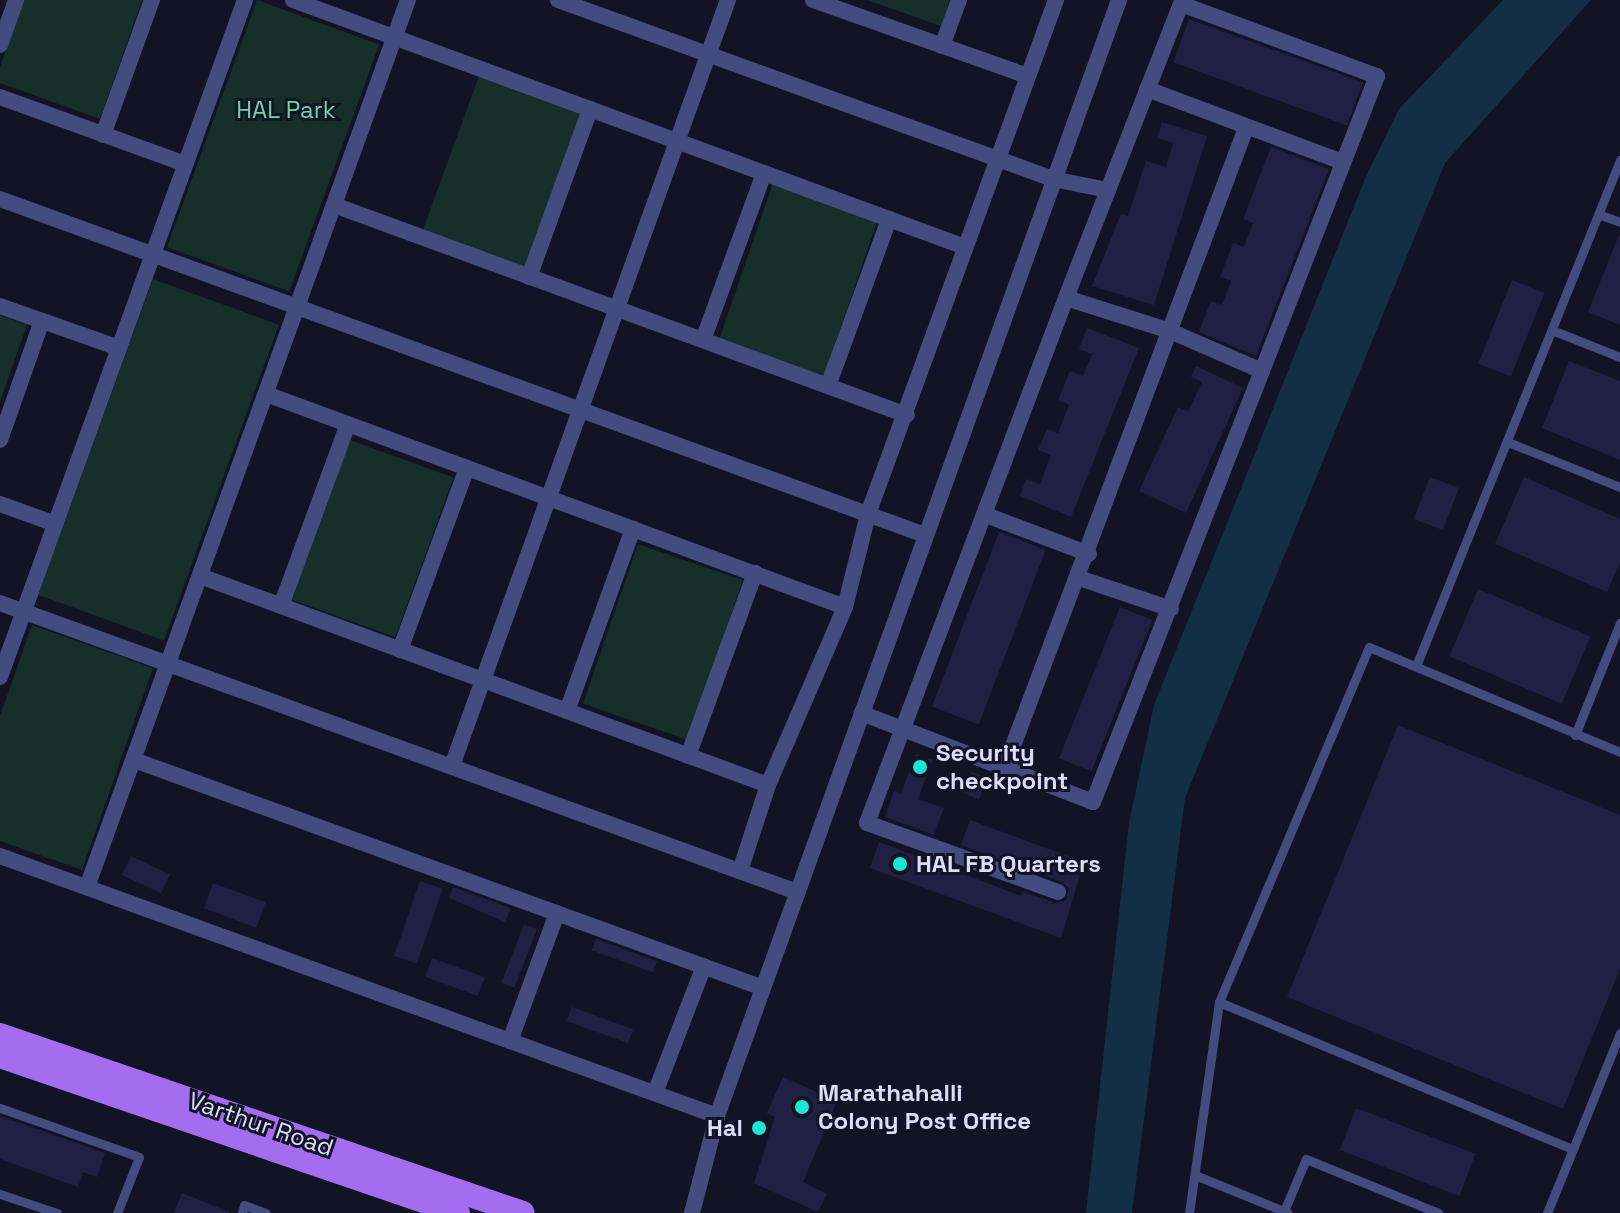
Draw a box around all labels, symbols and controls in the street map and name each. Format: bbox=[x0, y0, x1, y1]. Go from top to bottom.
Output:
park label: HAL Park bbox=[236, 96, 336, 124]
place label: Security checkpoint bbox=[936, 739, 1068, 795]
marker: Security checkpoint bbox=[911, 758, 929, 776]
place label: HAL FB Quarters bbox=[916, 850, 1101, 878]
marker: HAL FB Quarters bbox=[891, 855, 909, 873]
place label: Marathahalli Colony Post Office bbox=[818, 1079, 1031, 1135]
street label: Varthur Road bbox=[185, 1086, 337, 1162]
marker: Marathahalli Colony Post Office bbox=[793, 1098, 811, 1116]
place label: Hal bbox=[707, 1114, 743, 1142]
marker: Hal bbox=[750, 1119, 768, 1137]

